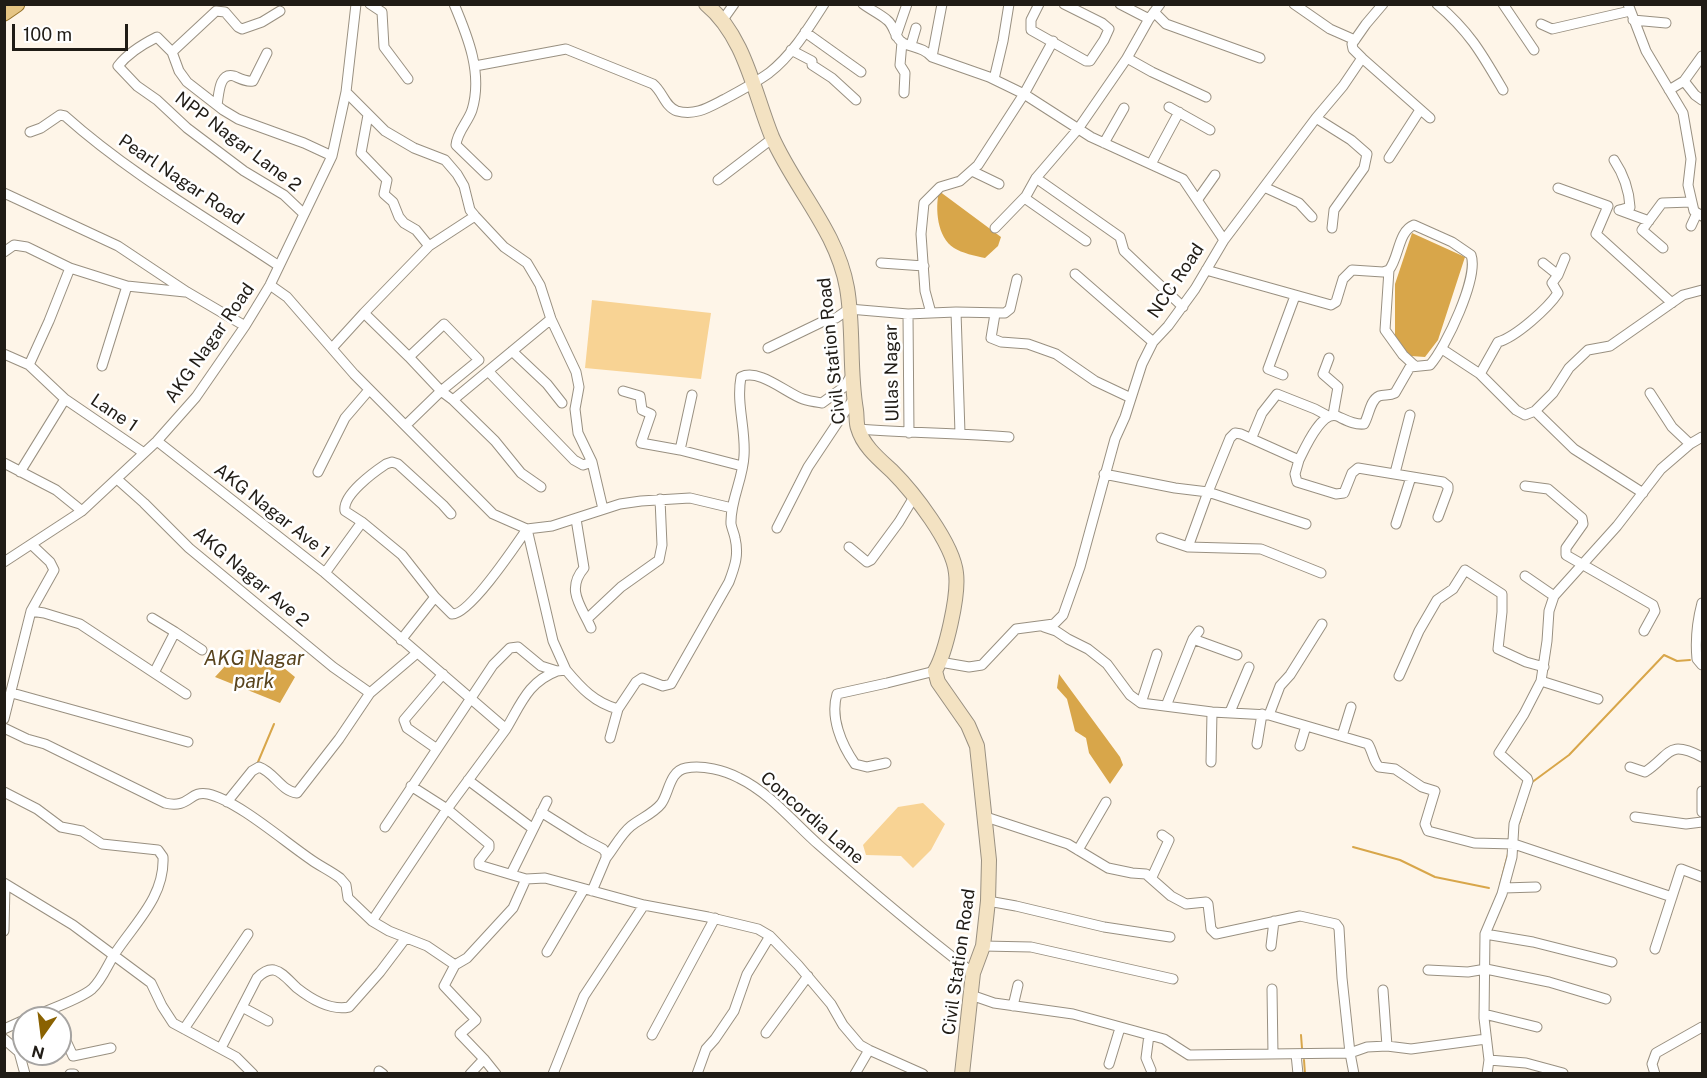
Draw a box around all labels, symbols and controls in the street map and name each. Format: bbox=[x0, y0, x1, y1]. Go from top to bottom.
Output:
scale bar bbox=[15, 12, 130, 50]
text: 100 m bbox=[23, 24, 72, 45]
street label: NPP Nagar Lane 2 bbox=[171, 88, 305, 196]
street label: Pearl Nagar Road bbox=[114, 130, 248, 230]
street label: NCC Road bbox=[1143, 240, 1209, 322]
street label: Civil Station Road bbox=[814, 276, 850, 426]
street label: AKG Nagar Road bbox=[161, 279, 259, 407]
street label: Ullas Nagar bbox=[880, 324, 904, 422]
street label: Lane 1 bbox=[86, 389, 142, 437]
street label: AKG Nagar Ave 1 bbox=[210, 459, 334, 563]
street label: AKG Nagar Ave 2 bbox=[189, 522, 313, 632]
water label: AKG Nagar park bbox=[204, 647, 304, 694]
street label: Concordia Lane bbox=[756, 767, 868, 869]
street label: Civil Station Road bbox=[938, 887, 980, 1037]
north arrow bbox=[12, 1006, 72, 1066]
text: N bbox=[30, 1041, 46, 1063]

